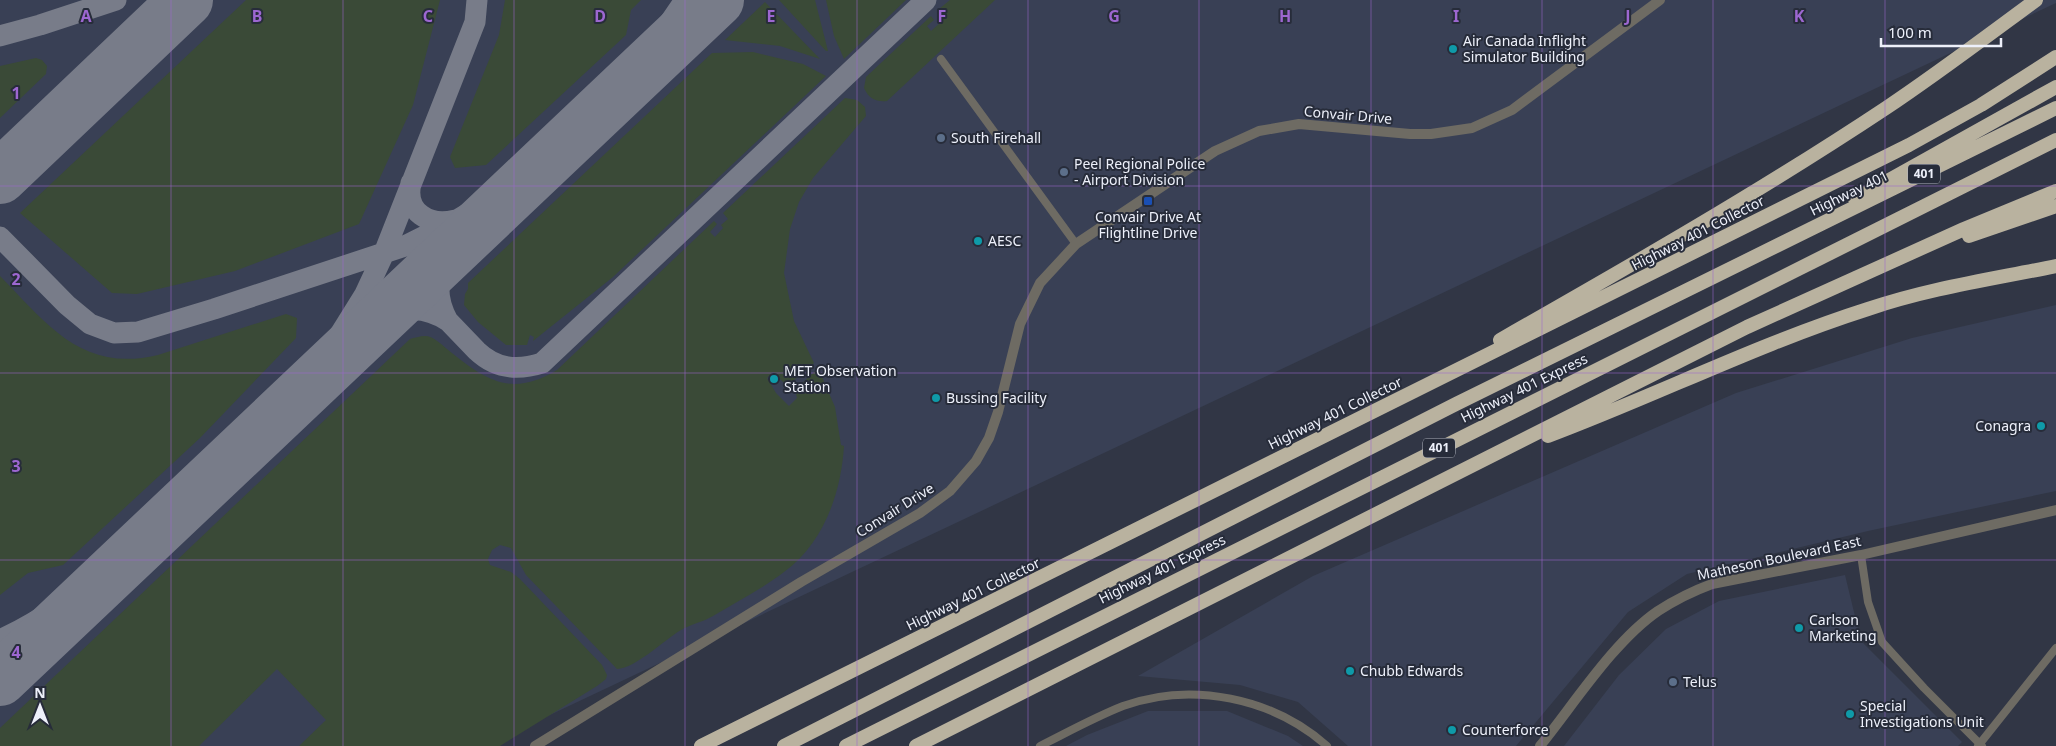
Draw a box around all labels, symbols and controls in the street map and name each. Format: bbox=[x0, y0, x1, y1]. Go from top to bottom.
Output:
text: A bbox=[80, 5, 92, 27]
text: B bbox=[252, 5, 262, 27]
text: C bbox=[423, 5, 433, 27]
text: D bbox=[594, 5, 606, 27]
text: E bbox=[767, 5, 776, 27]
text: F bbox=[938, 5, 946, 27]
text: G bbox=[1108, 5, 1120, 27]
text: H bbox=[1279, 5, 1291, 27]
text: I bbox=[1453, 5, 1459, 27]
text: J bbox=[1623, 5, 1631, 27]
text: K bbox=[1794, 5, 1805, 27]
scale bar bbox=[1881, 15, 2001, 47]
text: 100 m bbox=[1888, 22, 1932, 42]
place label: Air Canada Inflight Simulator Building bbox=[1463, 31, 1586, 66]
marker: Air Canada Inflight Simulator Building bbox=[1447, 43, 1459, 55]
text: 1 bbox=[11, 82, 21, 104]
street label: Convair Drive bbox=[1303, 101, 1393, 128]
place label: South Firehall bbox=[951, 128, 1041, 147]
marker: South Firehall bbox=[935, 132, 947, 144]
place label: Peel Regional Police - Airport Division bbox=[1074, 154, 1205, 189]
road number: 401 bbox=[1908, 164, 1940, 183]
street label: Highway 401 bbox=[1806, 165, 1891, 220]
marker: Peel Regional Police - Airport Division bbox=[1058, 166, 1070, 178]
street label: Highway 401 Collector bbox=[1628, 191, 1768, 274]
marker: Convair Drive At Flightline Drive bbox=[1142, 195, 1154, 207]
place label: Convair Drive At Flightline Drive bbox=[1095, 207, 1201, 242]
place label: AESC bbox=[988, 231, 1021, 250]
marker: AESC bbox=[972, 235, 984, 247]
text: 2 bbox=[11, 268, 21, 290]
street label: Highway 401 Express bbox=[1457, 348, 1591, 427]
place label: MET Observation Station bbox=[784, 361, 897, 396]
street label: Highway 401 Collector bbox=[1265, 372, 1405, 453]
marker: MET Observation Station bbox=[768, 373, 780, 385]
place label: Bussing Facility bbox=[946, 388, 1047, 407]
marker: Bussing Facility bbox=[930, 392, 942, 404]
place label: Conagra bbox=[1975, 416, 2031, 435]
marker: Conagra bbox=[2035, 420, 2047, 432]
road number: 401 bbox=[1423, 438, 1455, 458]
text: 3 bbox=[11, 455, 21, 477]
street label: Convair Drive bbox=[852, 478, 937, 541]
street label: Highway 401 Express bbox=[1095, 529, 1229, 608]
street label: Matheson Boulevard East bbox=[1695, 531, 1863, 584]
street label: Highway 401 Collector bbox=[903, 553, 1043, 634]
place label: Carlson Marketing bbox=[1809, 610, 1877, 645]
marker: Carlson Marketing bbox=[1793, 622, 1805, 634]
text: 4 bbox=[11, 641, 21, 663]
place label: Chubb Edwards bbox=[1360, 661, 1463, 680]
marker: Chubb Edwards bbox=[1344, 665, 1356, 677]
place label: Telus bbox=[1683, 672, 1717, 691]
marker: Telus bbox=[1667, 676, 1679, 688]
north arrow bbox=[15, 681, 65, 731]
text: N bbox=[34, 683, 46, 702]
place label: Special Investigations Unit bbox=[1860, 696, 1984, 731]
marker: Special Investigations Unit bbox=[1844, 708, 1856, 720]
place label: Counterforce bbox=[1462, 720, 1549, 739]
marker: Counterforce bbox=[1446, 724, 1458, 736]

